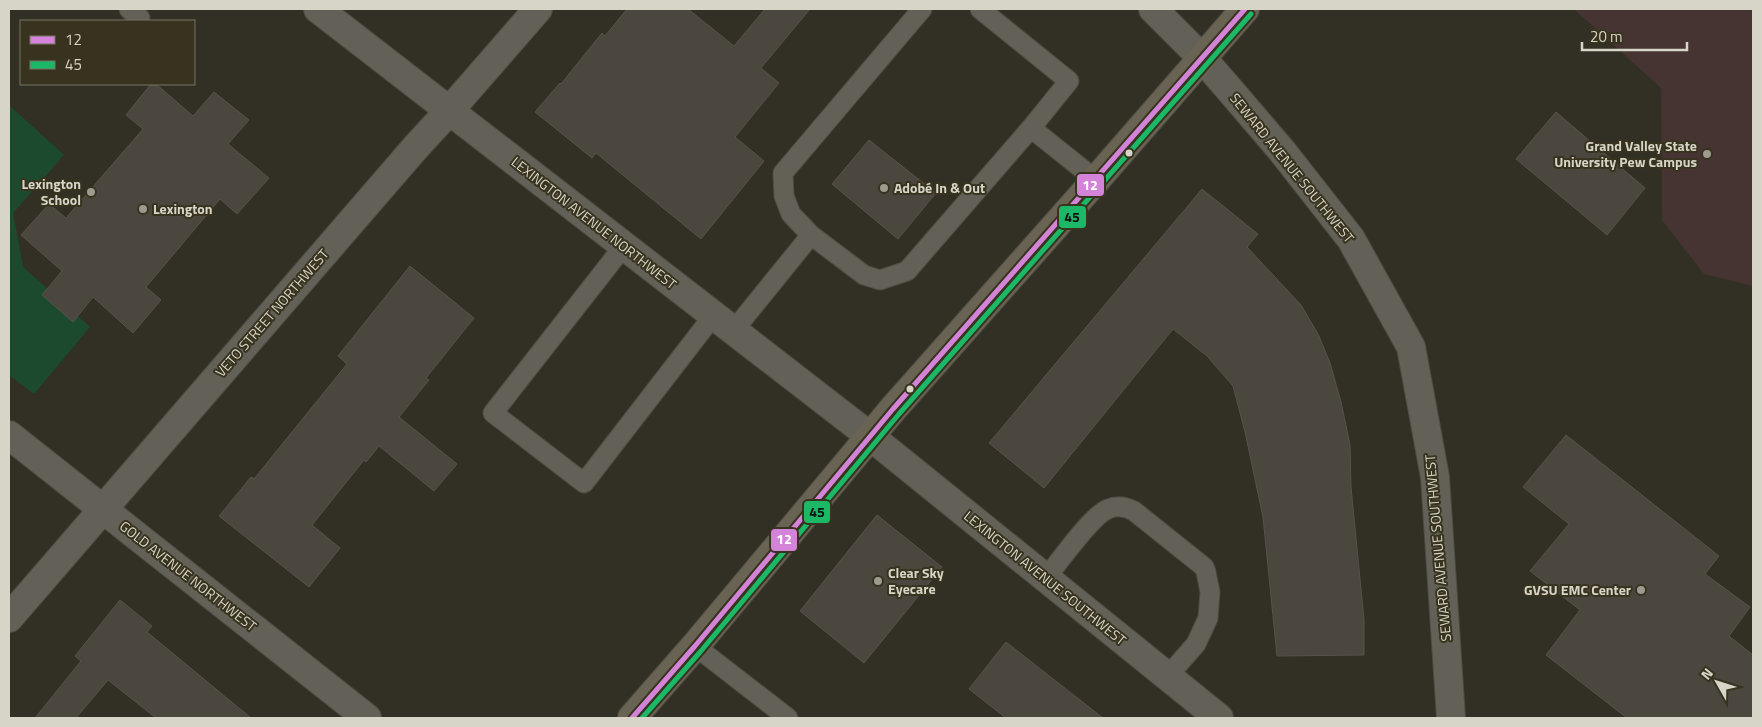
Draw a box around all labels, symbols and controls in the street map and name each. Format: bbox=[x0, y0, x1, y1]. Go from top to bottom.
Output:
legend bbox=[20, 20, 195, 85]
scale bar bbox=[1582, 20, 1687, 52]
text: 20 m bbox=[1590, 25, 1623, 48]
text: 12 bbox=[65, 28, 82, 51]
text: 45 bbox=[65, 53, 82, 76]
street label: SEWARD AVENUE SOUTHWEST bbox=[1225, 88, 1360, 248]
place label: Grand Valley State University Pew Campus bbox=[1554, 135, 1697, 172]
unlabelled marker bbox=[1124, 148, 1134, 158]
marker: Grand Valley State University Pew Campus bbox=[1701, 148, 1713, 160]
street label: LEXINGTON AVENUE NORTHWEST bbox=[507, 151, 682, 294]
place label: Lexington School bbox=[22, 173, 81, 210]
line badge: 12 bbox=[1076, 173, 1105, 197]
text: 12 bbox=[1082, 174, 1098, 195]
place label: Adobé In & Out bbox=[894, 177, 985, 198]
marker: Adobé In & Out bbox=[878, 182, 890, 194]
marker: Lexington School bbox=[85, 186, 97, 198]
place label: Lexington bbox=[153, 198, 213, 219]
marker: Lexington bbox=[137, 203, 149, 215]
line badge: 45 bbox=[1058, 205, 1087, 229]
text: 45 bbox=[1064, 206, 1080, 227]
street label: VETO STREET NORTHWEST bbox=[210, 243, 334, 381]
unlabelled marker bbox=[905, 384, 915, 394]
street label: SEWARD AVENUE SOUTHWEST bbox=[1419, 453, 1456, 642]
line badge: 45 bbox=[803, 500, 831, 524]
text: 45 bbox=[809, 501, 825, 522]
street label: LEXINGTON AVENUE SOUTHWEST bbox=[960, 505, 1131, 650]
street label: GOLD AVENUE NORTHWEST bbox=[115, 515, 262, 636]
line badge: 12 bbox=[770, 528, 798, 552]
text: 12 bbox=[776, 528, 792, 549]
place label: Clear Sky Eyecare bbox=[888, 562, 944, 599]
marker: Clear Sky Eyecare bbox=[872, 575, 884, 587]
place label: GVSU EMC Center bbox=[1524, 579, 1631, 600]
marker: GVSU EMC Center bbox=[1635, 584, 1647, 596]
north arrow bbox=[1692, 657, 1742, 707]
text: N bbox=[1695, 663, 1718, 684]

